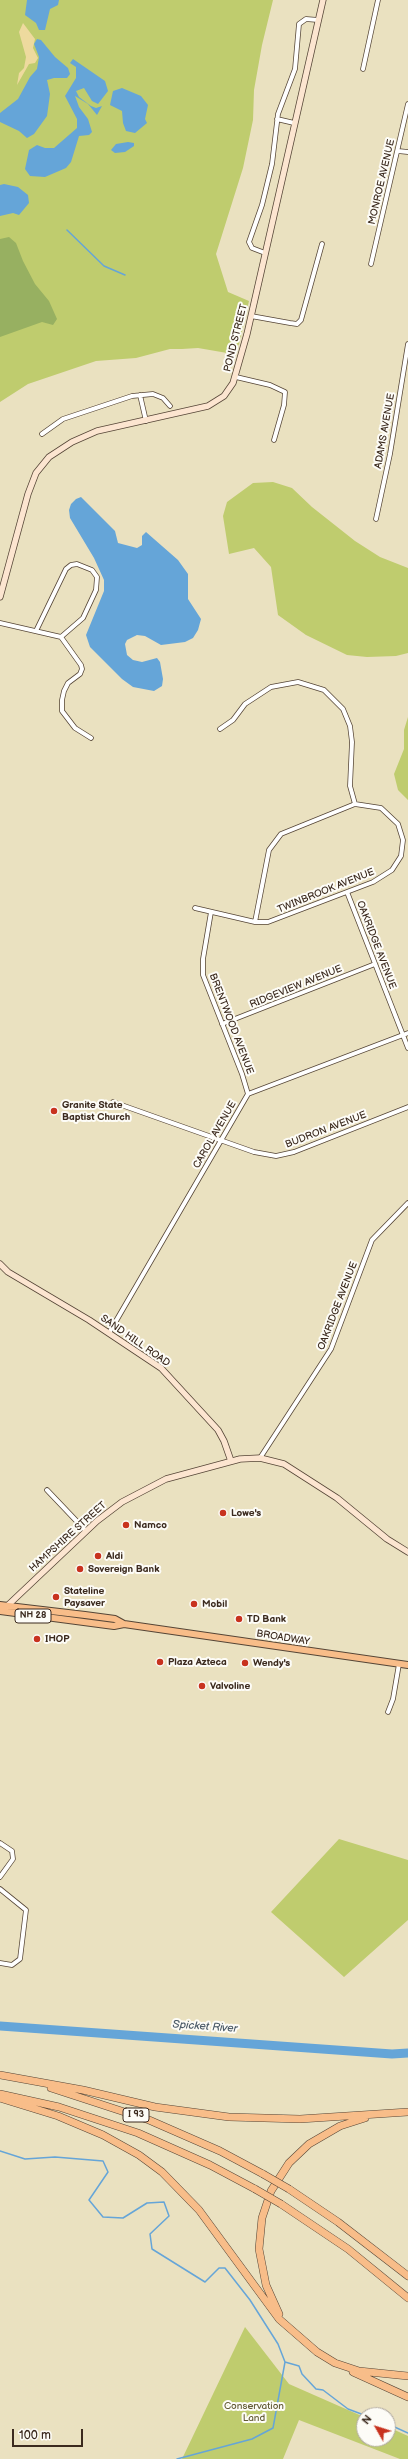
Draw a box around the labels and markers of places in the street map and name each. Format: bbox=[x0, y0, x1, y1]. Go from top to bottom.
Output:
place label: Granite State Baptist Church bbox=[62, 1099, 130, 1122]
marker: Granite State Baptist Church bbox=[49, 1106, 59, 1116]
place label: Lowe's bbox=[231, 1507, 261, 1519]
marker: Lowe's bbox=[218, 1508, 228, 1518]
place label: Namco bbox=[134, 1519, 167, 1531]
marker: Namco bbox=[121, 1520, 131, 1530]
place label: Aldi bbox=[106, 1550, 123, 1562]
marker: Aldi bbox=[93, 1551, 103, 1561]
place label: Sovereign Bank bbox=[88, 1563, 159, 1575]
marker: Sovereign Bank bbox=[75, 1564, 85, 1574]
place label: Stateline Paysaver bbox=[64, 1585, 105, 1608]
marker: Stateline Paysaver bbox=[51, 1592, 61, 1602]
place label: Mobil bbox=[202, 1598, 227, 1610]
marker: Mobil bbox=[189, 1599, 199, 1609]
place label: TD Bank bbox=[247, 1613, 286, 1625]
marker: TD Bank bbox=[234, 1614, 244, 1624]
place label: IHOP bbox=[45, 1633, 69, 1645]
marker: IHOP bbox=[32, 1634, 42, 1644]
place label: Plaza Azteca bbox=[168, 1656, 227, 1668]
marker: Plaza Azteca bbox=[155, 1657, 165, 1667]
place label: Wendy's bbox=[253, 1657, 290, 1669]
marker: Wendy's bbox=[240, 1658, 250, 1668]
place label: Valvoline bbox=[210, 1680, 250, 1692]
marker: Valvoline bbox=[197, 1681, 207, 1691]

